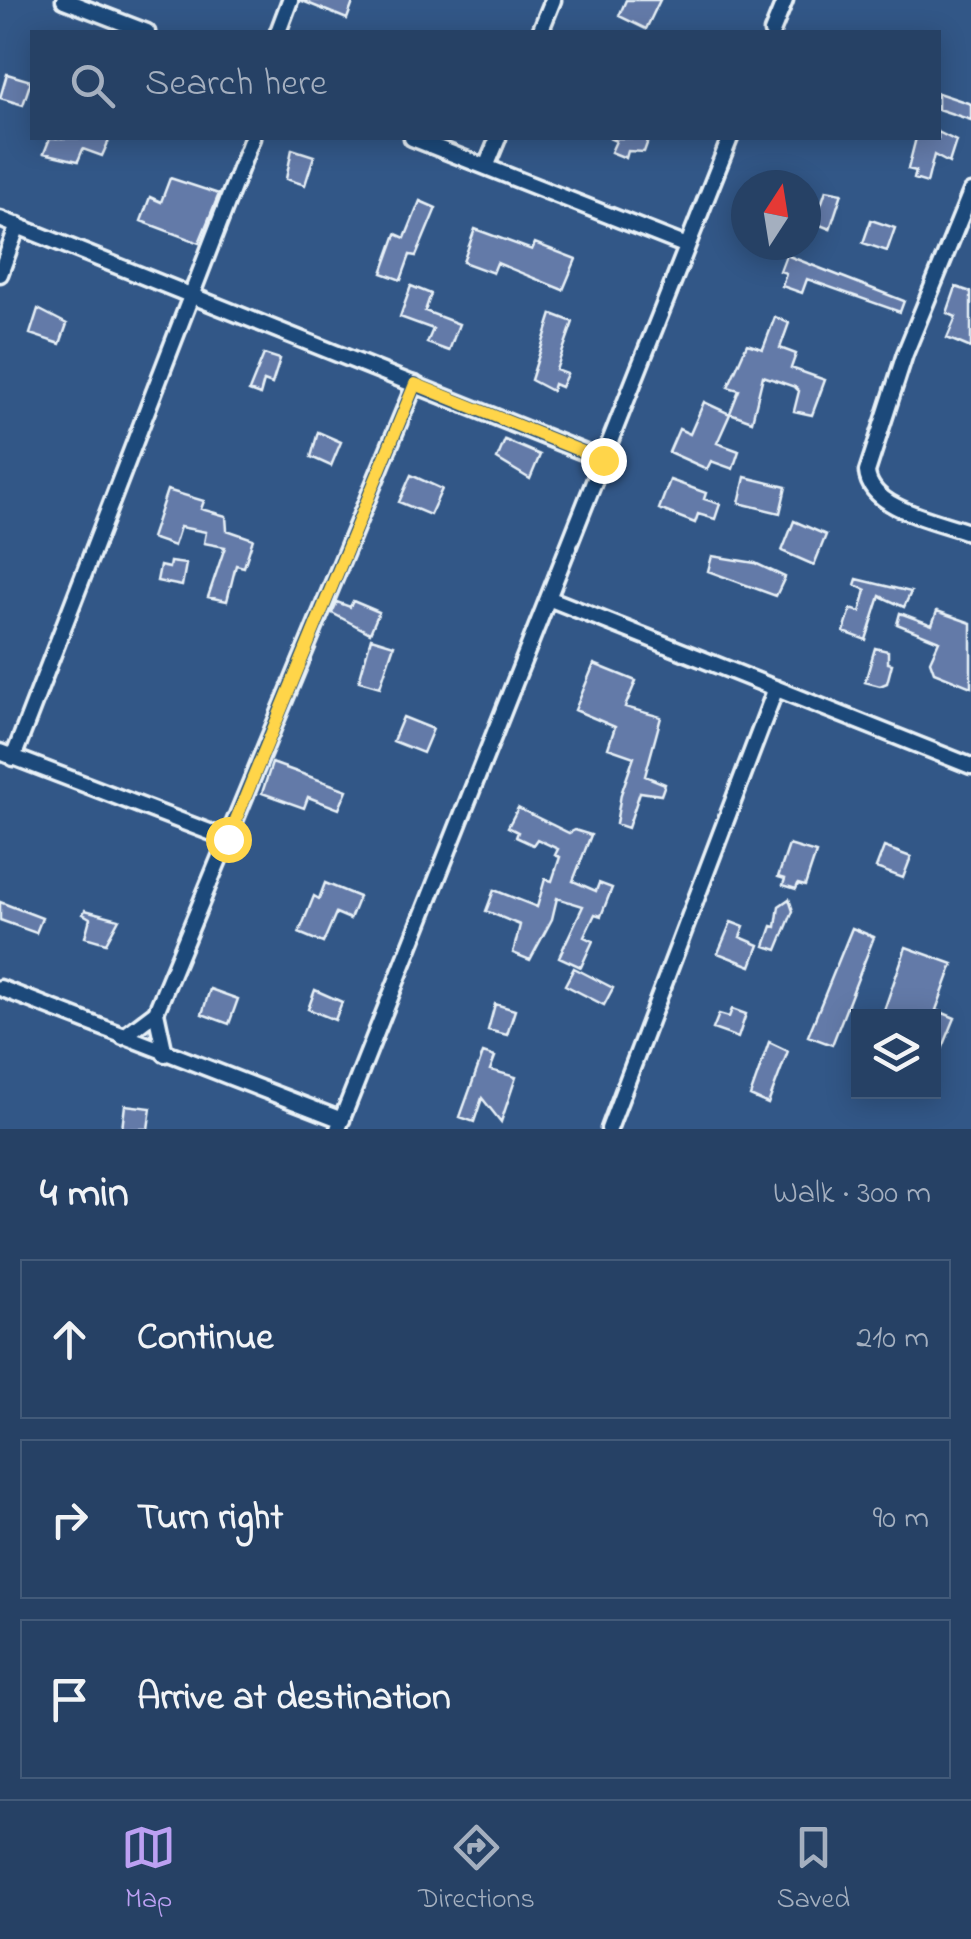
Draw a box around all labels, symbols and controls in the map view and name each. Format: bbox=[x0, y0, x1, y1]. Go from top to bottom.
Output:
search box bbox=[30, 30, 941, 140]
text: Search here bbox=[145, 57, 327, 113]
icon: search bbox=[65, 58, 120, 113]
north arrow bbox=[731, 170, 821, 260]
route end bbox=[581, 438, 627, 484]
route start bbox=[206, 817, 252, 863]
map controls bbox=[851, 1009, 941, 1099]
button: layers bbox=[851, 1009, 941, 1099]
text: 4 min bbox=[40, 1164, 129, 1225]
text: Walk · 300 m bbox=[773, 1171, 931, 1218]
text: Continue bbox=[137, 1311, 273, 1367]
icon: ahead bbox=[42, 1312, 97, 1367]
text: 210 m bbox=[856, 1316, 929, 1363]
text: Turn right bbox=[137, 1491, 283, 1547]
icon: right bbox=[42, 1492, 97, 1547]
text: 90 m bbox=[873, 1496, 929, 1543]
text: Arrive at destination bbox=[137, 1671, 451, 1727]
icon: arrive bbox=[42, 1672, 97, 1727]
tab: Map bbox=[121, 1820, 176, 1921]
tab: Directions bbox=[418, 1820, 535, 1921]
tab: Saved bbox=[777, 1820, 850, 1921]

